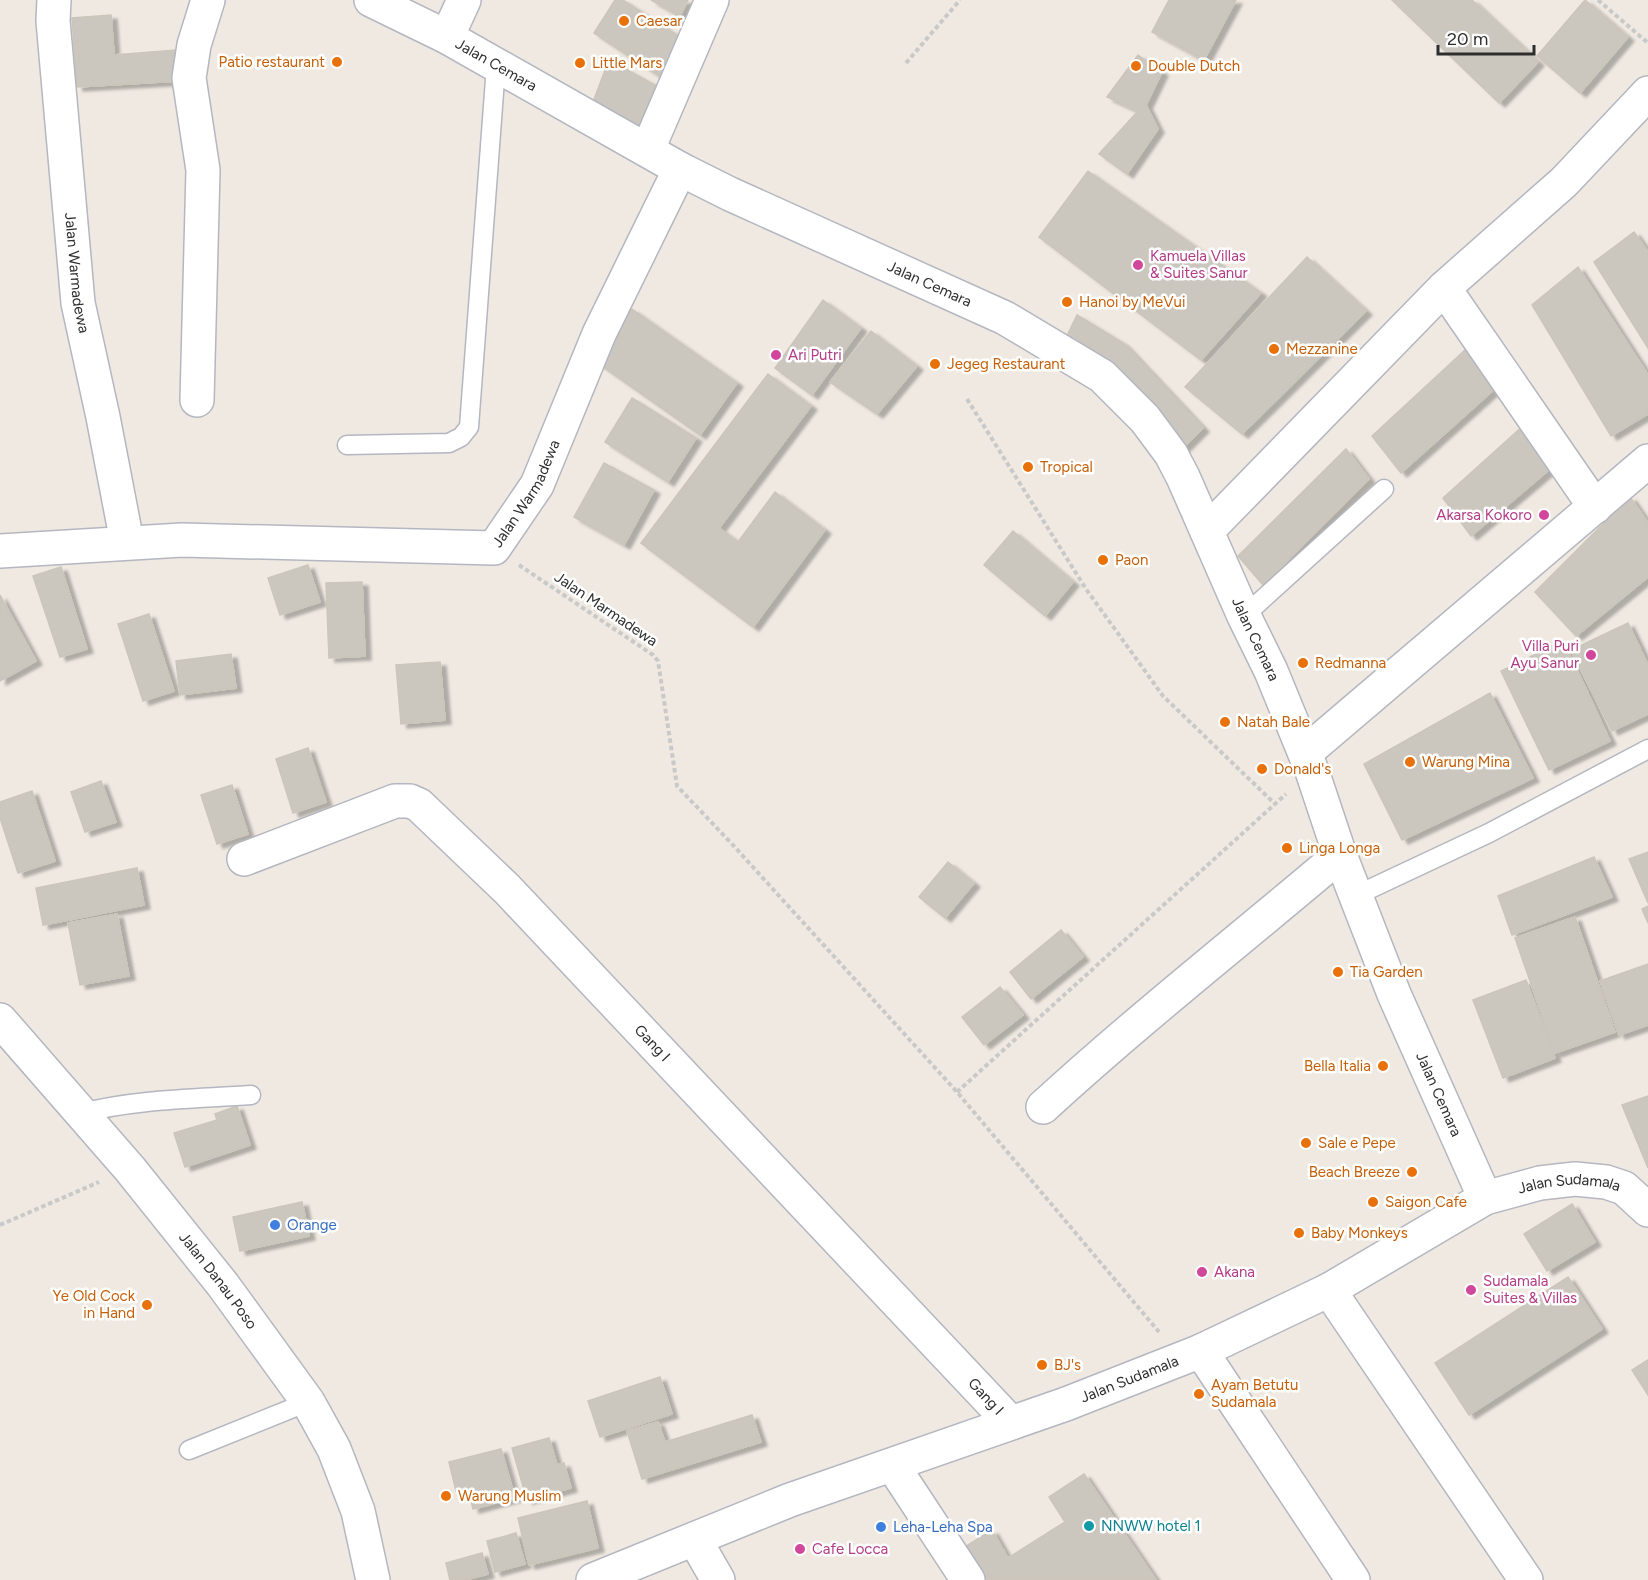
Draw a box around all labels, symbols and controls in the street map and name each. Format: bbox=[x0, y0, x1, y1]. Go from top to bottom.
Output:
place label: Caesar bbox=[636, 12, 682, 30]
marker: Caesar bbox=[617, 14, 631, 28]
scale bar bbox=[1438, 18, 1534, 56]
text: 20 m bbox=[1447, 28, 1488, 50]
street label: Jalan Cemara bbox=[452, 35, 540, 95]
place label: Patio restaurant bbox=[219, 53, 325, 71]
place label: Little Mars bbox=[592, 54, 662, 72]
marker: Patio restaurant bbox=[330, 55, 344, 69]
marker: Little Mars bbox=[573, 56, 587, 70]
place label: Double Dutch bbox=[1148, 57, 1240, 75]
marker: Double Dutch bbox=[1129, 59, 1143, 73]
street label: Jalan Warmadewa bbox=[61, 212, 93, 335]
place label: Kamuela Villas & Suites Sanur bbox=[1150, 247, 1248, 282]
street label: Jalan Cemara bbox=[884, 257, 974, 311]
marker: Kamuela Villas & Suites Sanur bbox=[1131, 258, 1145, 272]
place label: Hanoi by MeVui bbox=[1079, 293, 1185, 311]
marker: Hanoi by MeVui bbox=[1060, 295, 1074, 309]
place label: Mezzanine bbox=[1286, 340, 1358, 358]
marker: Mezzanine bbox=[1267, 342, 1281, 356]
place label: Ari Putri bbox=[788, 346, 842, 364]
marker: Ari Putri bbox=[769, 348, 783, 362]
place label: Jegeg Restaurant bbox=[947, 355, 1066, 373]
marker: Jegeg Restaurant bbox=[928, 357, 942, 371]
street label: Jalan Warmadewa bbox=[488, 437, 564, 551]
place label: Tropical bbox=[1040, 458, 1093, 476]
marker: Tropical bbox=[1021, 460, 1035, 474]
place label: Akarsa Kokoro bbox=[1436, 506, 1532, 524]
marker: Akarsa Kokoro bbox=[1537, 508, 1551, 522]
place label: Paon bbox=[1115, 551, 1148, 569]
marker: Paon bbox=[1096, 553, 1110, 567]
street label: Jalan Marmadewa bbox=[551, 568, 661, 650]
street label: Jalan Cemara bbox=[1228, 595, 1283, 684]
place label: Villa Puri Ayu Sanur bbox=[1510, 637, 1579, 672]
marker: Villa Puri Ayu Sanur bbox=[1584, 648, 1598, 662]
place label: Redmanna bbox=[1315, 654, 1386, 672]
marker: Redmanna bbox=[1296, 656, 1310, 670]
place label: Natah Bale bbox=[1237, 713, 1310, 731]
marker: Natah Bale bbox=[1218, 715, 1232, 729]
place label: Warung Mina bbox=[1422, 753, 1510, 771]
marker: Warung Mina bbox=[1403, 755, 1417, 769]
place label: Donald's bbox=[1274, 760, 1331, 778]
marker: Donald's bbox=[1255, 762, 1269, 776]
place label: Linga Longa bbox=[1299, 839, 1380, 857]
marker: Linga Longa bbox=[1280, 841, 1294, 855]
place label: Tia Garden bbox=[1350, 963, 1423, 981]
marker: Tia Garden bbox=[1331, 965, 1345, 979]
street label: Gang I bbox=[631, 1021, 674, 1065]
street label: Jalan Cemara bbox=[1412, 1049, 1465, 1139]
place label: Bella Italia bbox=[1304, 1057, 1371, 1075]
marker: Bella Italia bbox=[1376, 1059, 1390, 1073]
place label: Sale e Pepe bbox=[1318, 1134, 1396, 1152]
marker: Sale e Pepe bbox=[1299, 1136, 1313, 1150]
place label: Beach Breeze bbox=[1309, 1163, 1400, 1181]
marker: Beach Breeze bbox=[1405, 1165, 1419, 1179]
street label: Jalan Sudamala bbox=[1516, 1170, 1623, 1198]
place label: Saigon Cafe bbox=[1385, 1193, 1467, 1211]
marker: Saigon Cafe bbox=[1366, 1195, 1380, 1209]
place label: Orange bbox=[287, 1216, 337, 1234]
marker: Orange bbox=[268, 1218, 282, 1232]
place label: Baby Monkeys bbox=[1311, 1224, 1408, 1242]
marker: Baby Monkeys bbox=[1292, 1226, 1306, 1240]
street label: Jalan Danau Poso bbox=[175, 1229, 261, 1333]
place label: Akana bbox=[1214, 1263, 1255, 1281]
marker: Akana bbox=[1195, 1265, 1209, 1279]
place label: Sudamala Suites & Villas bbox=[1483, 1272, 1577, 1307]
marker: Sudamala Suites & Villas bbox=[1464, 1283, 1478, 1297]
place label: Ye Old Cock in Hand bbox=[53, 1287, 136, 1322]
marker: Ye Old Cock in Hand bbox=[140, 1298, 154, 1312]
street label: Jalan Sudamala bbox=[1078, 1352, 1181, 1406]
place label: BJ's bbox=[1054, 1356, 1081, 1374]
marker: BJ's bbox=[1035, 1358, 1049, 1372]
street label: Gang I bbox=[964, 1374, 1008, 1419]
place label: Ayam Betutu Sudamala bbox=[1211, 1376, 1298, 1411]
marker: Ayam Betutu Sudamala bbox=[1192, 1387, 1206, 1401]
place label: Warung Muslim bbox=[458, 1487, 561, 1505]
marker: Warung Muslim bbox=[439, 1489, 453, 1503]
place label: NNWW hotel 1 bbox=[1101, 1517, 1201, 1535]
place label: Leha-Leha Spa bbox=[893, 1518, 993, 1536]
marker: NNWW hotel 1 bbox=[1082, 1519, 1096, 1533]
marker: Leha-Leha Spa bbox=[874, 1520, 888, 1534]
place label: Cafe Locca bbox=[812, 1540, 888, 1558]
marker: Cafe Locca bbox=[793, 1542, 807, 1556]

